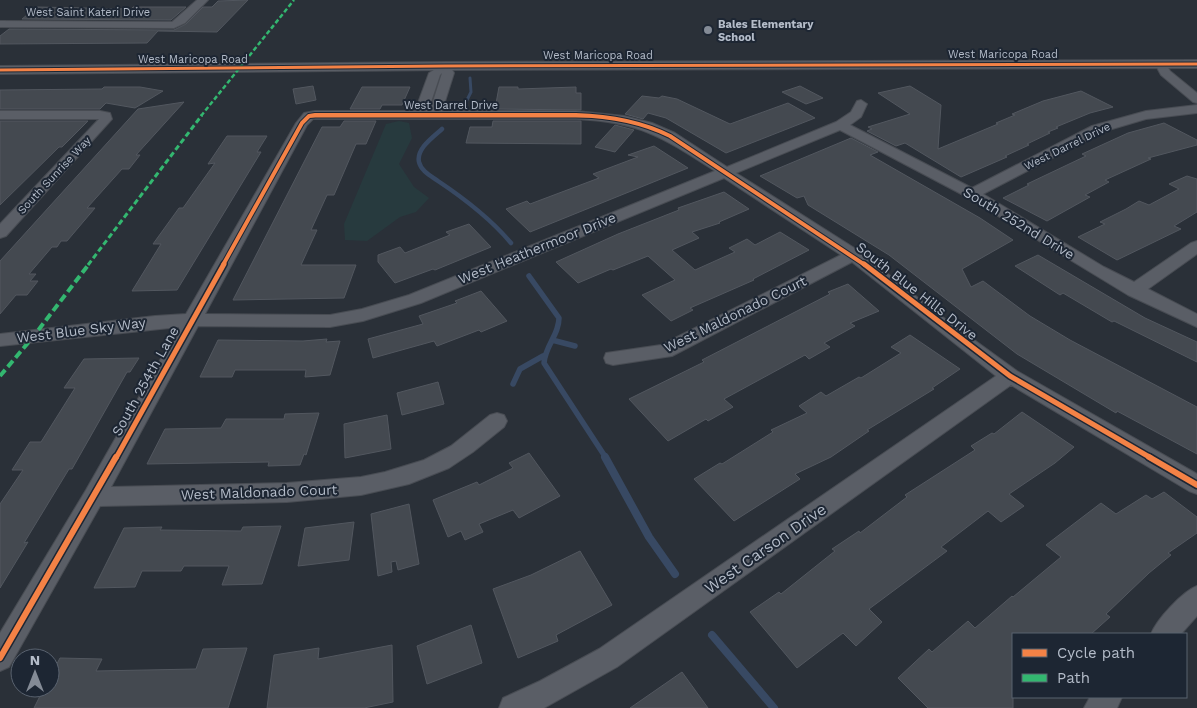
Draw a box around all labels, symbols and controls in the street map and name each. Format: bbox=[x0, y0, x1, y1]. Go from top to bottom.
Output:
street label: West Saint Kateri Drive bbox=[26, 6, 150, 19]
place label: Bales Elementary School bbox=[718, 18, 814, 44]
marker: Bales Elementary School bbox=[702, 24, 714, 36]
street label: West Maricopa Road bbox=[948, 48, 1058, 61]
street label: West Maricopa Road bbox=[543, 49, 653, 62]
street label: West Maricopa Road bbox=[138, 53, 248, 66]
street label: West Darrel Drive bbox=[404, 99, 498, 112]
street label: West Darrel Drive bbox=[1022, 120, 1112, 173]
street label: South Sunrise Way bbox=[15, 134, 94, 217]
street label: South 252nd Drive bbox=[961, 183, 1077, 263]
street label: West Heathermoor Drive bbox=[456, 209, 618, 287]
street label: South Blue Hills Drive bbox=[853, 239, 981, 343]
street label: West Maldonado Court bbox=[661, 272, 809, 356]
street label: West Blue Sky Way bbox=[16, 314, 147, 346]
street label: South 254th Lane bbox=[108, 324, 182, 438]
street label: West Maldonado Court bbox=[180, 481, 338, 503]
street label: West Carson Drive bbox=[701, 499, 830, 598]
legend bbox=[1012, 633, 1187, 698]
text: Cycle path bbox=[1057, 644, 1135, 662]
north arrow bbox=[10, 648, 60, 698]
text: N bbox=[30, 652, 40, 668]
text: Path bbox=[1057, 669, 1090, 687]

